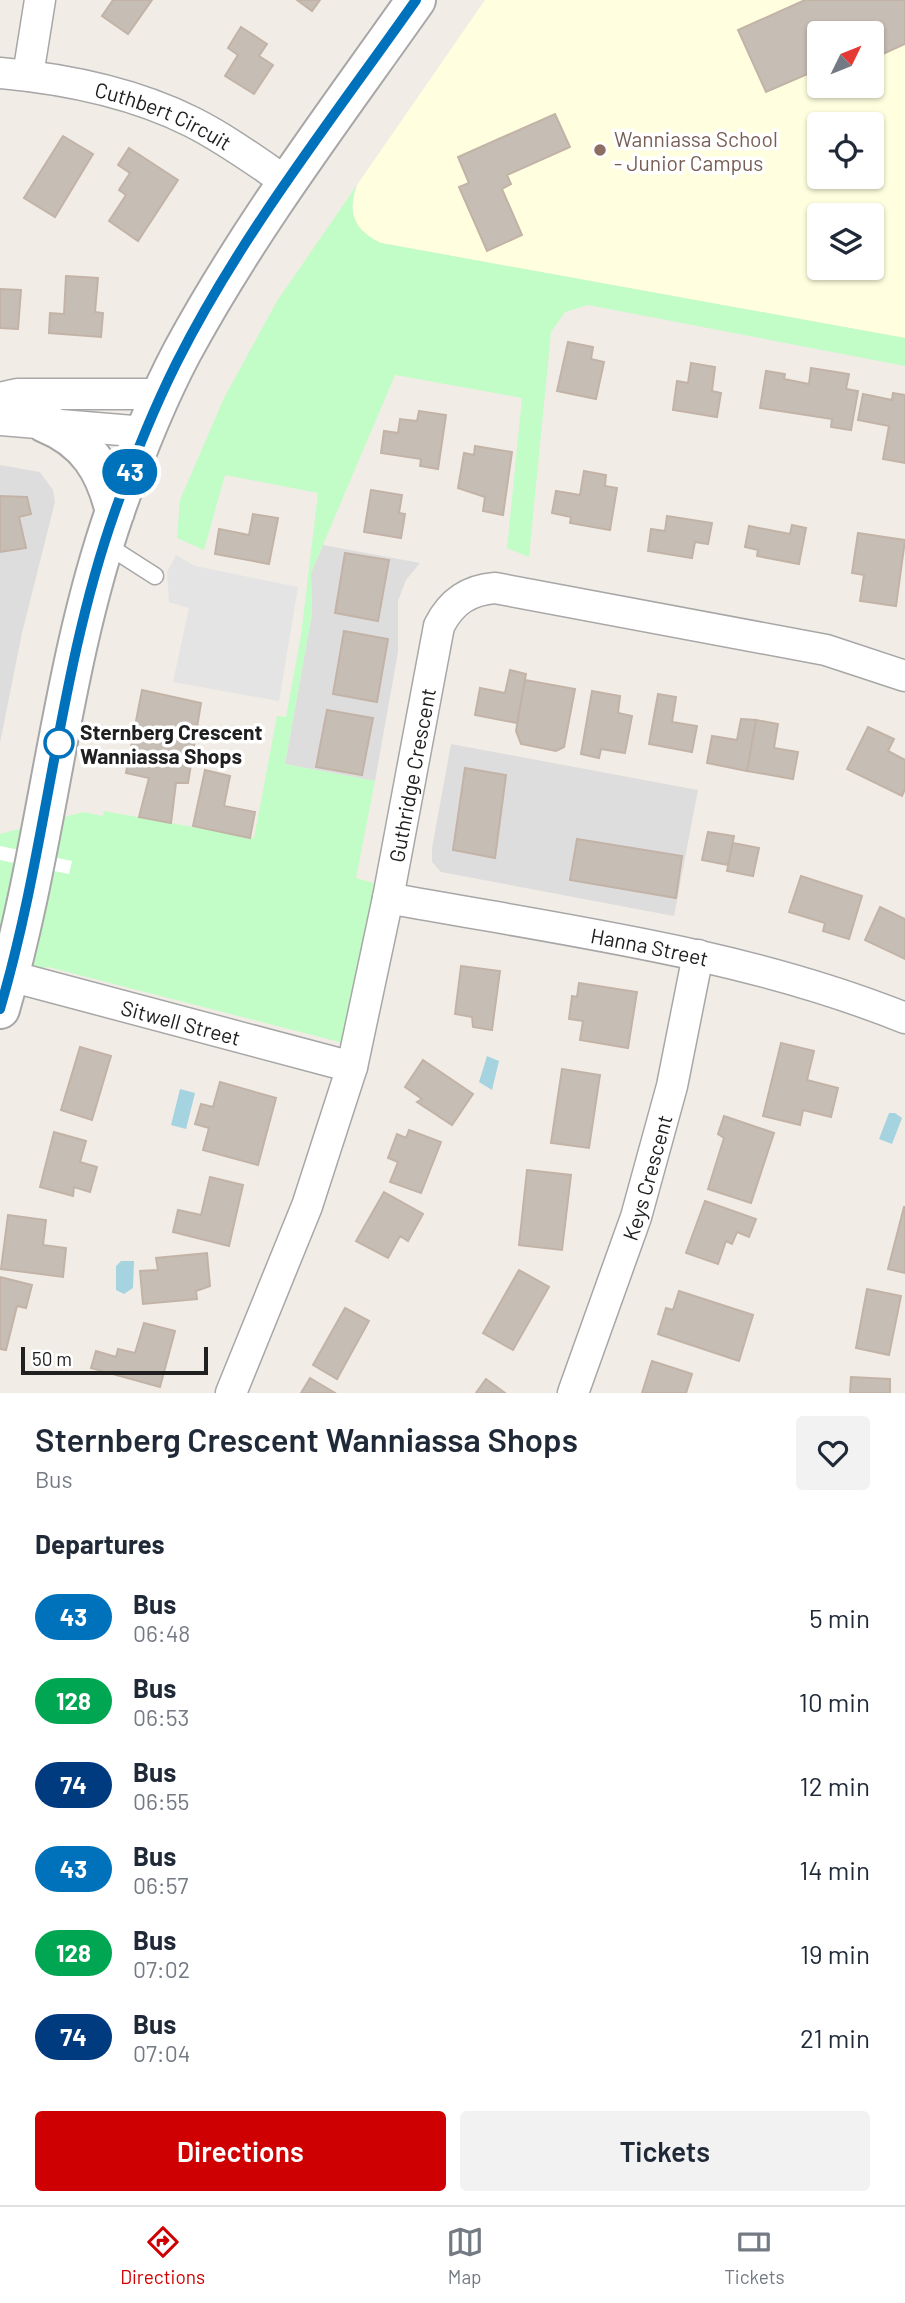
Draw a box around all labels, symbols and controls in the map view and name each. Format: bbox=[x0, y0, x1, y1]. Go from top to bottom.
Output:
north arrow bbox=[807, 21, 884, 98]
map controls bbox=[807, 21, 884, 280]
street label: Cuthbert Circuit bbox=[93, 76, 237, 154]
button: locate bbox=[807, 112, 884, 189]
place label: Wanniassa School - Junior Campus bbox=[614, 126, 778, 175]
marker: Wanniassa School - Junior Campus bbox=[592, 142, 608, 158]
button: layers bbox=[807, 203, 884, 280]
line badge: 43 bbox=[99, 449, 162, 495]
text: 43 bbox=[116, 457, 144, 486]
street label: Guthridge Crescent bbox=[383, 686, 440, 864]
place label: Sternberg Crescent Wanniassa Shops bbox=[80, 719, 263, 768]
marker: Sternberg Crescent Wanniassa Shops bbox=[44, 728, 74, 758]
street label: Hanna Street bbox=[589, 922, 711, 970]
street label: Sitwell Street bbox=[119, 994, 243, 1049]
street label: Keys Crescent bbox=[616, 1112, 676, 1243]
scale bar bbox=[21, 1344, 208, 1376]
text: 50 m bbox=[32, 1347, 72, 1370]
button: heart bbox=[796, 1416, 870, 1490]
text: Sternberg Crescent Wanniassa Shops bbox=[35, 1419, 578, 1459]
text: Bus bbox=[35, 1465, 73, 1493]
text: Departures bbox=[35, 1528, 165, 1559]
text: Bus bbox=[133, 1588, 176, 1619]
text: 43 bbox=[60, 1602, 87, 1631]
text: 5 min bbox=[809, 1602, 870, 1633]
text: 06:48 bbox=[133, 1619, 190, 1647]
text: Bus bbox=[133, 1672, 176, 1703]
text: 128 bbox=[56, 1686, 91, 1715]
text: 10 min bbox=[799, 1686, 870, 1717]
text: 06:53 bbox=[133, 1703, 189, 1731]
text: Bus bbox=[133, 1756, 176, 1787]
text: 74 bbox=[60, 1770, 87, 1799]
text: 12 min bbox=[800, 1770, 870, 1801]
text: 06:55 bbox=[133, 1787, 189, 1815]
text: Bus bbox=[133, 1840, 176, 1871]
text: 43 bbox=[60, 1854, 87, 1883]
text: 14 min bbox=[799, 1854, 870, 1885]
text: 06:57 bbox=[133, 1871, 188, 1899]
text: Bus bbox=[133, 1924, 176, 1955]
text: 128 bbox=[56, 1938, 91, 1967]
text: 19 min bbox=[800, 1938, 870, 1969]
text: 07:02 bbox=[133, 1955, 190, 1983]
text: Bus bbox=[133, 2008, 176, 2039]
text: 74 bbox=[60, 2022, 87, 2051]
text: 21 min bbox=[800, 2022, 870, 2053]
text: 07:04 bbox=[133, 2039, 190, 2067]
button: Directions bbox=[35, 2111, 446, 2191]
button: Tickets bbox=[460, 2111, 870, 2191]
tab: Directions bbox=[120, 2223, 205, 2288]
tab: Map bbox=[446, 2223, 484, 2288]
tab: Tickets bbox=[724, 2223, 785, 2288]

